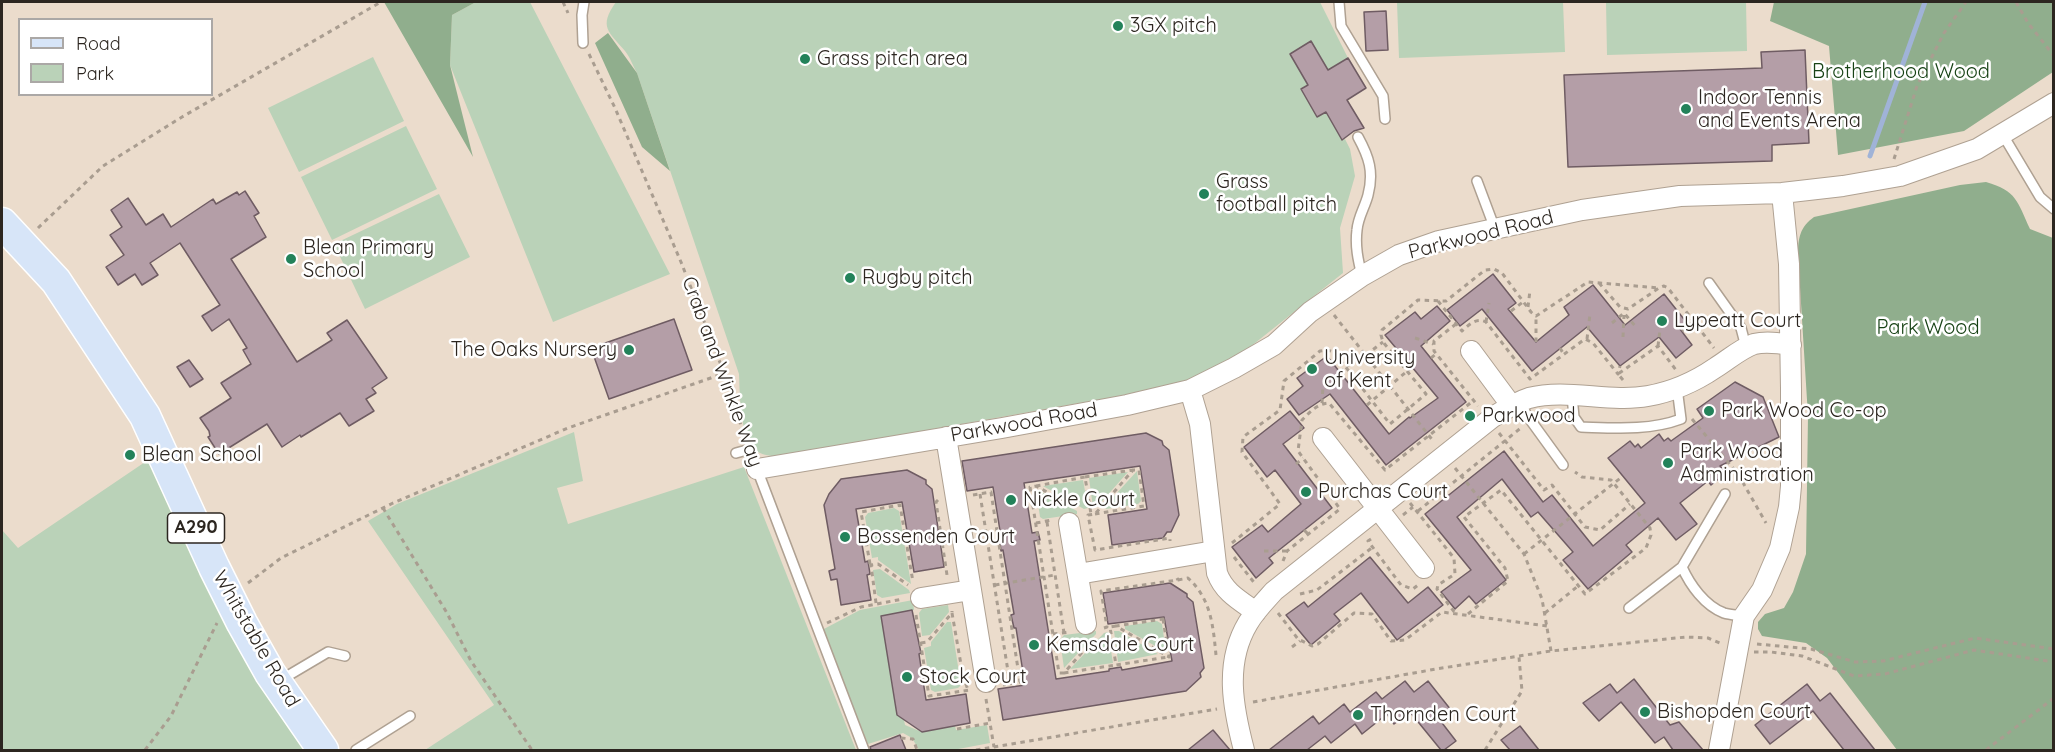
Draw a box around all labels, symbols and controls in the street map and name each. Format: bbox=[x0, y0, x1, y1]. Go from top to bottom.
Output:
place label: 3GX pitch bbox=[1130, 14, 1217, 38]
legend bbox=[18, 18, 213, 96]
marker: 3GX pitch bbox=[1111, 19, 1125, 33]
text: Road bbox=[76, 32, 121, 55]
place label: Grass pitch area bbox=[817, 47, 968, 71]
marker: Grass pitch area bbox=[798, 52, 812, 66]
park label: Brotherhood Wood bbox=[1812, 60, 1990, 84]
text: Park bbox=[76, 62, 114, 85]
place label: Indoor Tennis and Events Arena bbox=[1698, 86, 1861, 133]
marker: Indoor Tennis and Events Arena bbox=[1679, 102, 1693, 116]
place label: Grass football pitch bbox=[1216, 170, 1337, 217]
marker: Grass football pitch bbox=[1197, 187, 1211, 201]
street label: Parkwood Road bbox=[1406, 205, 1556, 265]
place label: Blean Primary School bbox=[303, 236, 434, 283]
marker: Blean Primary School bbox=[284, 252, 298, 266]
place label: Rugby pitch bbox=[862, 266, 973, 290]
marker: Rugby pitch bbox=[843, 271, 857, 285]
street label: Crab and Winkle Way bbox=[676, 273, 768, 471]
place label: Lypeatt Court bbox=[1674, 309, 1801, 333]
marker: Lypeatt Court bbox=[1655, 314, 1669, 328]
park label: Park Wood bbox=[1876, 316, 1980, 340]
place label: The Oaks Nursery bbox=[451, 338, 617, 362]
marker: The Oaks Nursery bbox=[622, 343, 636, 357]
place label: University of Kent bbox=[1324, 346, 1415, 393]
marker: University of Kent bbox=[1305, 362, 1319, 376]
street label: Parkwood Road bbox=[949, 398, 1099, 448]
place label: Park Wood Co-op bbox=[1721, 399, 1887, 423]
place label: Parkwood bbox=[1482, 404, 1576, 428]
marker: Park Wood Co-op bbox=[1702, 404, 1716, 418]
marker: Parkwood bbox=[1463, 409, 1477, 423]
place label: Park Wood Administration bbox=[1680, 440, 1814, 487]
place label: Blean School bbox=[142, 443, 262, 467]
marker: Blean School bbox=[123, 448, 137, 462]
marker: Park Wood Administration bbox=[1661, 456, 1675, 470]
place label: Purchas Court bbox=[1318, 480, 1448, 504]
marker: Purchas Court bbox=[1299, 485, 1313, 499]
place label: Nickle Court bbox=[1023, 488, 1135, 512]
marker: Nickle Court bbox=[1004, 493, 1018, 507]
road number: A290 bbox=[168, 513, 224, 543]
place label: Bossenden Court bbox=[857, 525, 1015, 549]
marker: Bossenden Court bbox=[838, 530, 852, 544]
street label: Whitstable Road bbox=[207, 567, 305, 711]
place label: Kemsdale Court bbox=[1046, 633, 1194, 657]
marker: Kemsdale Court bbox=[1027, 638, 1041, 652]
place label: Stock Court bbox=[919, 665, 1027, 689]
marker: Stock Court bbox=[900, 670, 914, 684]
place label: Bishopden Court bbox=[1657, 700, 1811, 724]
place label: Thornden Court bbox=[1370, 703, 1516, 727]
marker: Bishopden Court bbox=[1638, 705, 1652, 719]
marker: Thornden Court bbox=[1351, 708, 1365, 722]

